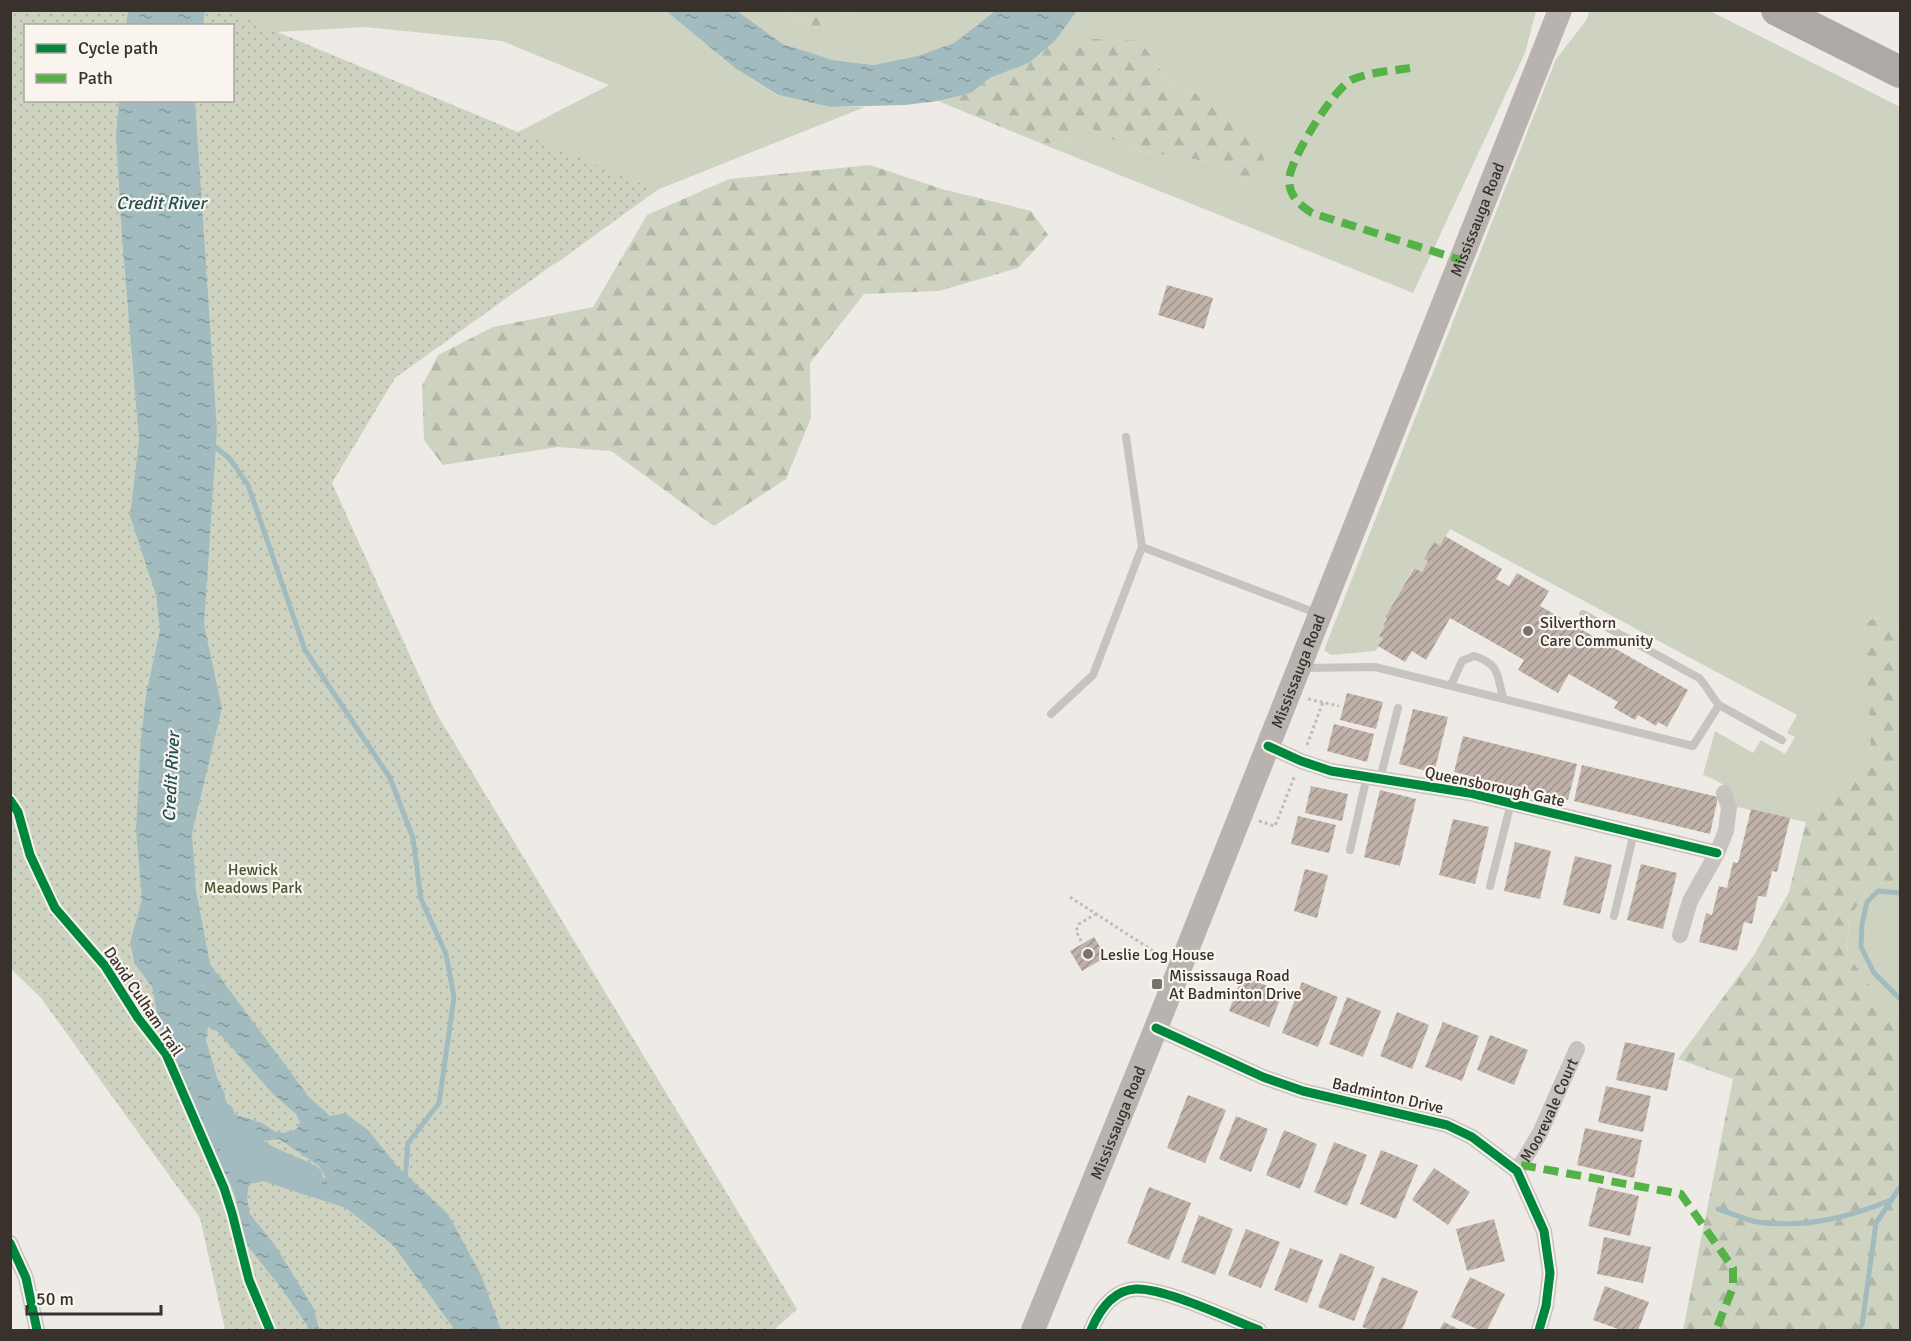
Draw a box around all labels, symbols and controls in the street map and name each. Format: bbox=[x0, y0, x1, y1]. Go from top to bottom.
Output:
legend bbox=[24, 24, 234, 102]
text: Cycle path bbox=[78, 37, 158, 59]
text: Path bbox=[78, 67, 113, 89]
street label: Mississauga Road bbox=[1446, 160, 1509, 280]
water label: Credit River bbox=[116, 192, 208, 214]
street label: Mississauga Road bbox=[1267, 612, 1330, 731]
place label: Silverthorn Care Community bbox=[1540, 613, 1654, 651]
marker: Silverthorn Care Community bbox=[1521, 624, 1535, 638]
water label: Credit River bbox=[158, 729, 184, 822]
street label: Queensborough Gate bbox=[1423, 762, 1567, 812]
park label: Hewick Meadows Park bbox=[204, 860, 302, 898]
street label: David Culham Trail bbox=[99, 943, 187, 1060]
place label: Leslie Log House bbox=[1100, 945, 1215, 965]
marker: Leslie Log House bbox=[1081, 947, 1095, 961]
place label: Mississauga Road At Badminton Drive bbox=[1169, 966, 1301, 1004]
marker: Mississauga Road At Badminton Drive bbox=[1150, 977, 1164, 991]
street label: Moorevale Court bbox=[1516, 1055, 1583, 1166]
street label: Mississauga Road bbox=[1086, 1063, 1150, 1183]
street label: Badminton Drive bbox=[1330, 1073, 1445, 1119]
scale bar bbox=[27, 1278, 160, 1316]
text: 50 m bbox=[36, 1288, 74, 1310]

